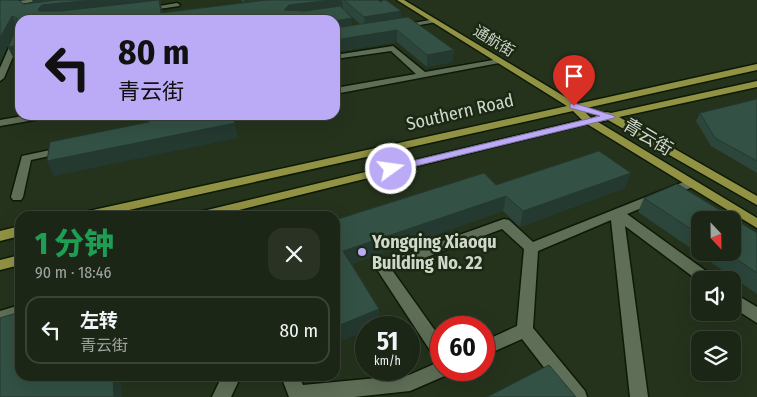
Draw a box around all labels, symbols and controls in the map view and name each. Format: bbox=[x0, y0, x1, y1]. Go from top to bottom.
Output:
street label: 通航街 bbox=[470, 22, 518, 60]
text: 80 m bbox=[118, 31, 190, 73]
icon: left bbox=[35, 35, 100, 100]
pin bbox=[553, 55, 595, 106]
icon: arrive bbox=[560, 62, 588, 90]
text: 青云街 bbox=[118, 78, 184, 105]
street label: Southern Road bbox=[404, 89, 516, 135]
street label: 青云街 bbox=[619, 114, 677, 160]
position arrow bbox=[364, 142, 416, 194]
north arrow bbox=[691, 211, 741, 261]
map controls bbox=[691, 211, 741, 381]
text: 1 分钟 bbox=[35, 226, 114, 262]
button: close bbox=[268, 228, 320, 280]
place label: Yongqing Xiaoqu Building No. 22 bbox=[371, 231, 497, 274]
marker: Yongqing Xiaoqu Building No. 22 bbox=[356, 246, 368, 258]
text: 90 m · 18:46 bbox=[35, 263, 111, 282]
button: sound bbox=[691, 271, 741, 321]
text: 左转 bbox=[80, 309, 118, 332]
icon: left bbox=[37, 316, 65, 344]
speed limit sign: 60 bbox=[430, 316, 495, 381]
text: 80 m bbox=[280, 319, 318, 342]
text: 51 bbox=[377, 327, 398, 357]
button: layers bbox=[691, 331, 741, 381]
text: 青云街 bbox=[80, 336, 128, 355]
text: km/h bbox=[374, 354, 401, 368]

